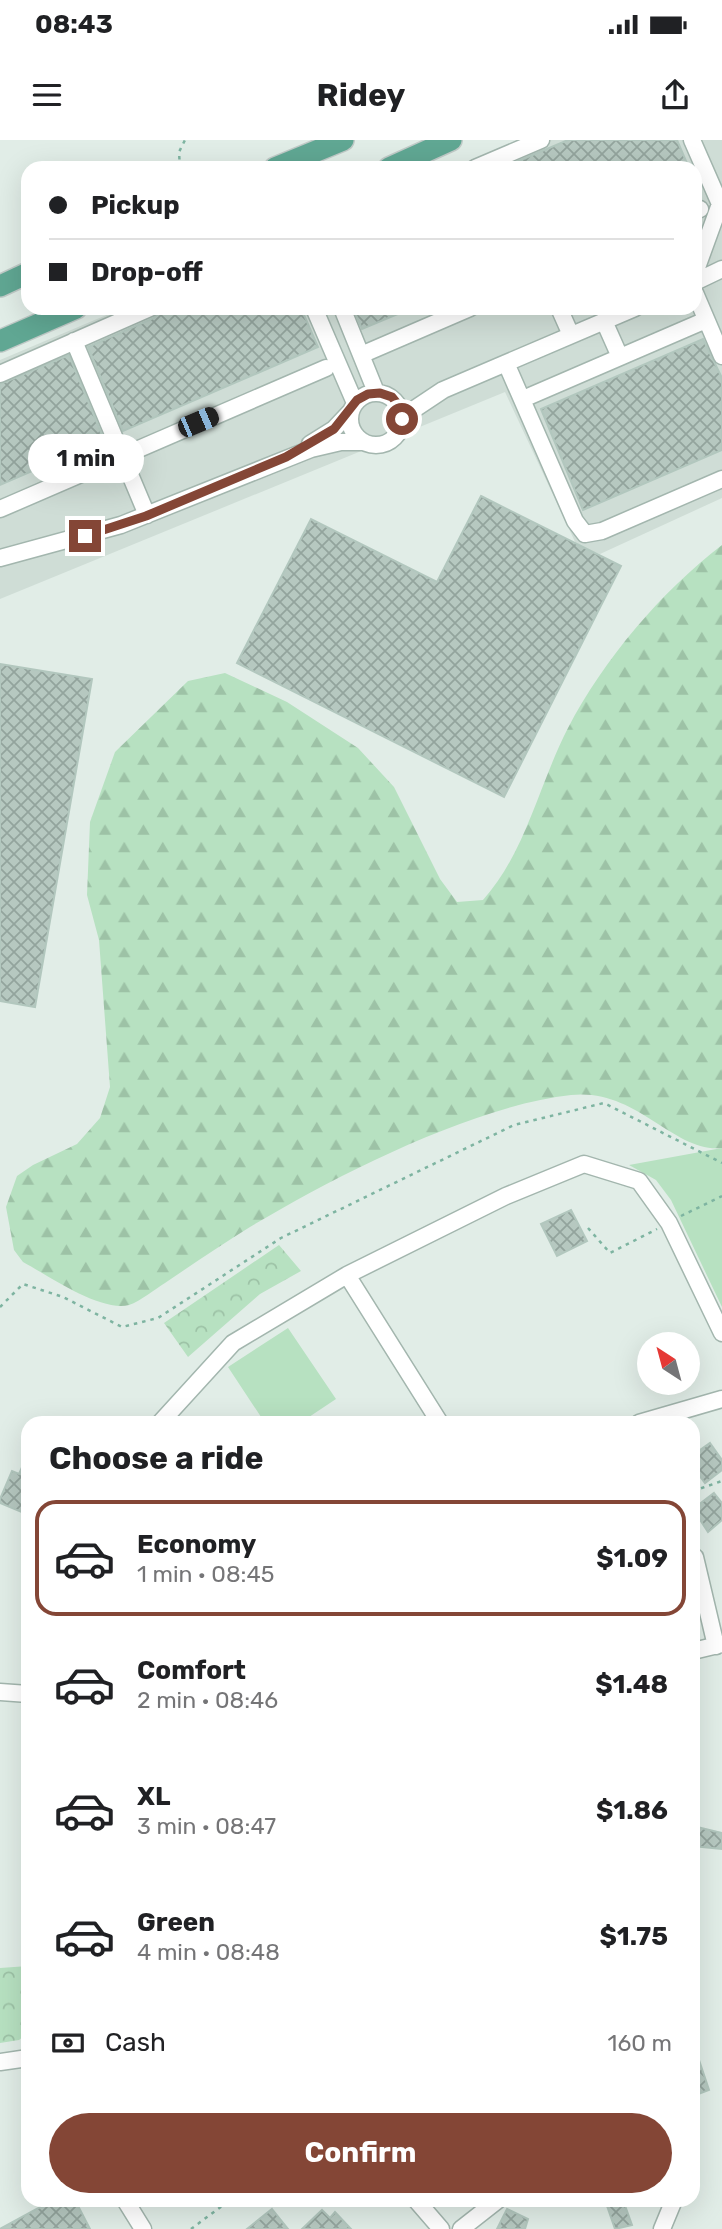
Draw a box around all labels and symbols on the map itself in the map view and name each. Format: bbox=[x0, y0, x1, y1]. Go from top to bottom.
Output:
route start bbox=[386, 403, 418, 435]
car bbox=[175, 404, 222, 440]
callout: 1 min bbox=[27, 434, 143, 484]
route end bbox=[69, 520, 101, 552]
north arrow bbox=[637, 1332, 700, 1395]

